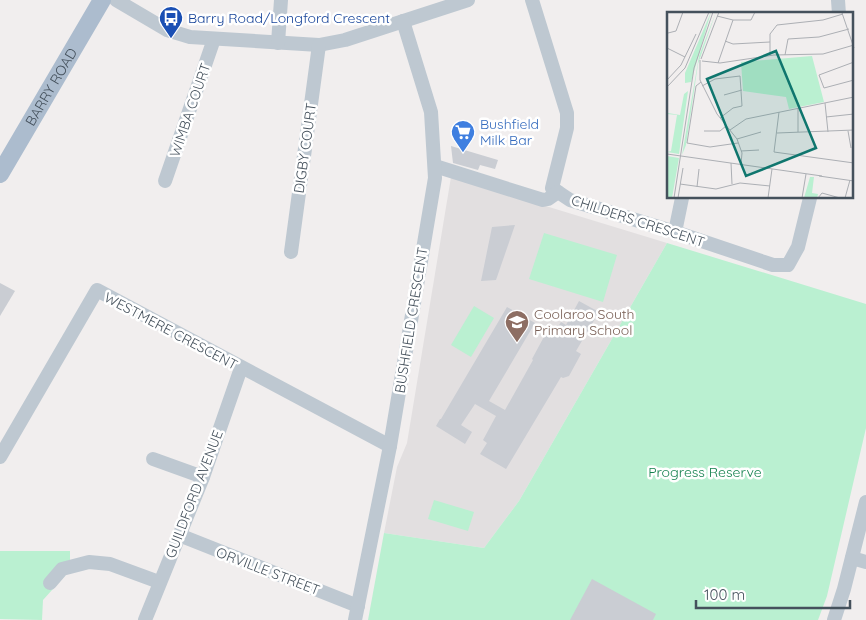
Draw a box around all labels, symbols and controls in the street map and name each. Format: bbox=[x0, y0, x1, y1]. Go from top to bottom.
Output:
bus stop icon: Barry Road/Longford Crescent bbox=[158, 5, 184, 39]
place label: Barry Road/Longford Crescent bbox=[188, 9, 390, 27]
inset map bbox=[667, 12, 854, 199]
street label: BARRY ROAD bbox=[21, 45, 81, 129]
street label: WIMBA COURT bbox=[166, 61, 214, 159]
street label: DIGBY COURT bbox=[290, 102, 320, 194]
place label: Bushfield Milk Bar bbox=[480, 115, 539, 149]
supermarket icon: Bushfield Milk Bar bbox=[450, 119, 476, 153]
street label: CHILDERS CRESCENT bbox=[569, 191, 707, 251]
street label: BUSHFIELD CRESCENT bbox=[391, 246, 431, 394]
street label: WESTMERE CRESCENT bbox=[101, 288, 241, 374]
place label: Coolaroo South Primary School bbox=[534, 305, 635, 339]
school or university icon: Coolaroo South Primary School bbox=[504, 309, 530, 343]
street label: GUILDFORD AVENUE bbox=[161, 427, 227, 561]
park label: Progress Reserve bbox=[648, 463, 762, 481]
street label: ORVILLE STREET bbox=[214, 543, 322, 599]
scale bar bbox=[696, 578, 850, 610]
text: 100 m bbox=[704, 585, 745, 604]

